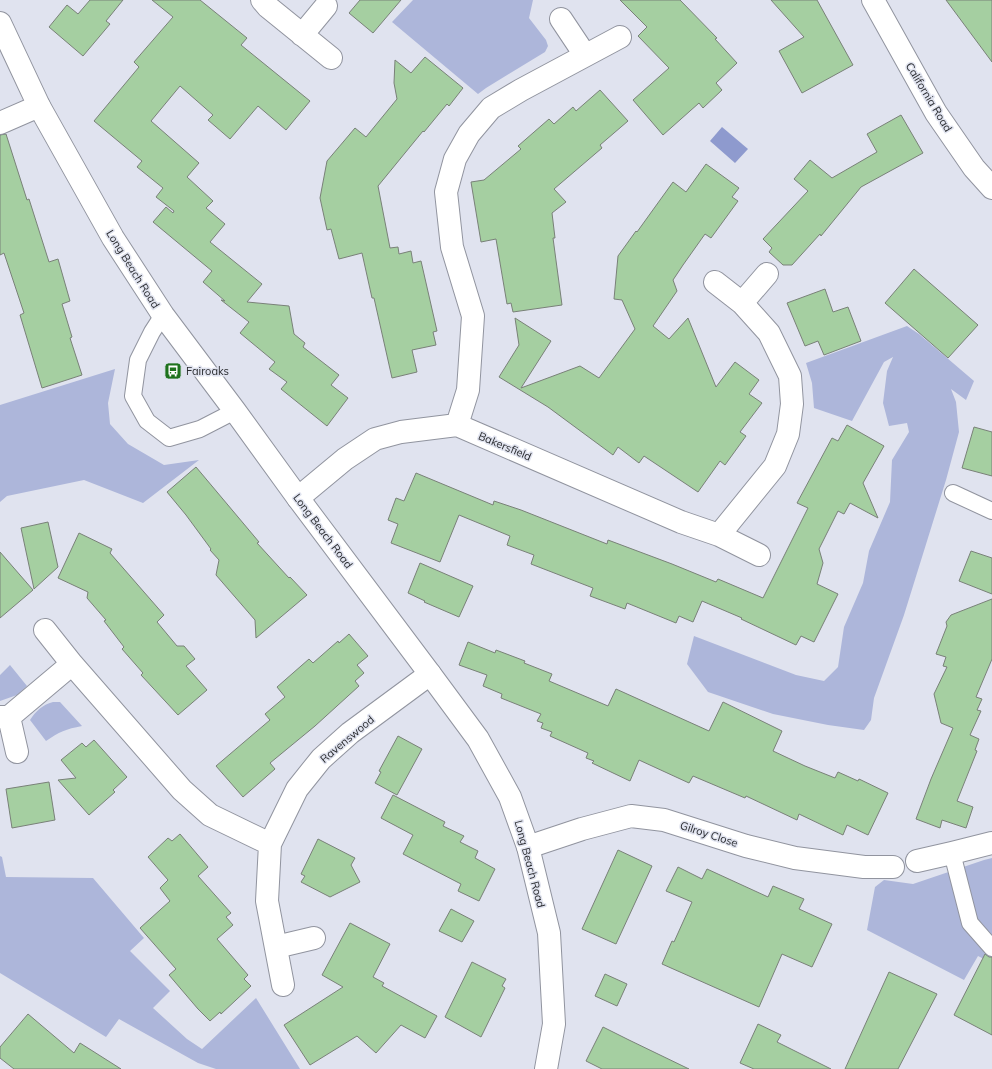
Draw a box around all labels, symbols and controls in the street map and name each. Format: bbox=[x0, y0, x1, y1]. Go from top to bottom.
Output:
street label: California Road bbox=[903, 60, 955, 134]
street label: Long Beach Road bbox=[103, 227, 163, 311]
bus stop icon: Fairoaks bbox=[163, 361, 183, 381]
place label: Fairoaks bbox=[186, 364, 229, 378]
street label: Bakersfield bbox=[476, 429, 534, 463]
street label: Long Beach Road bbox=[290, 491, 356, 571]
street label: Ravenswood bbox=[317, 712, 377, 766]
street label: Gilroy Close bbox=[678, 818, 740, 850]
street label: Long Beach Road bbox=[512, 819, 548, 909]

